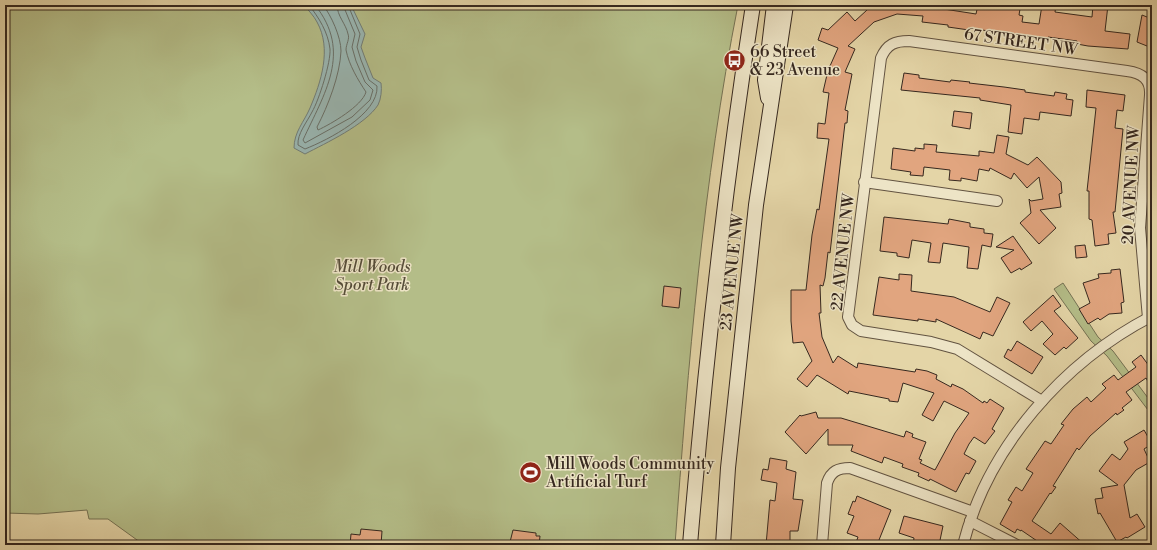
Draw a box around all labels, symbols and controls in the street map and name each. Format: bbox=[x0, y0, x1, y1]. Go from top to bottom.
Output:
street label: 67 STREET NW bbox=[963, 24, 1079, 60]
place label: 66 Street & 23 Avenue bbox=[750, 42, 840, 80]
bus stop icon: 66 Street & 23 Avenue bbox=[722, 47, 748, 73]
street label: 20 AVENUE NW bbox=[1118, 125, 1144, 245]
street label: 22 AVENUE NW bbox=[827, 192, 859, 312]
street label: 23 AVENUE NW bbox=[716, 212, 748, 332]
park label: Mill Woods Sport Park bbox=[334, 257, 410, 295]
place label: Mill Woods Community Artificial Turf bbox=[545, 454, 714, 492]
sports icon: Mill Woods Community Artificial Turf bbox=[518, 459, 544, 485]

